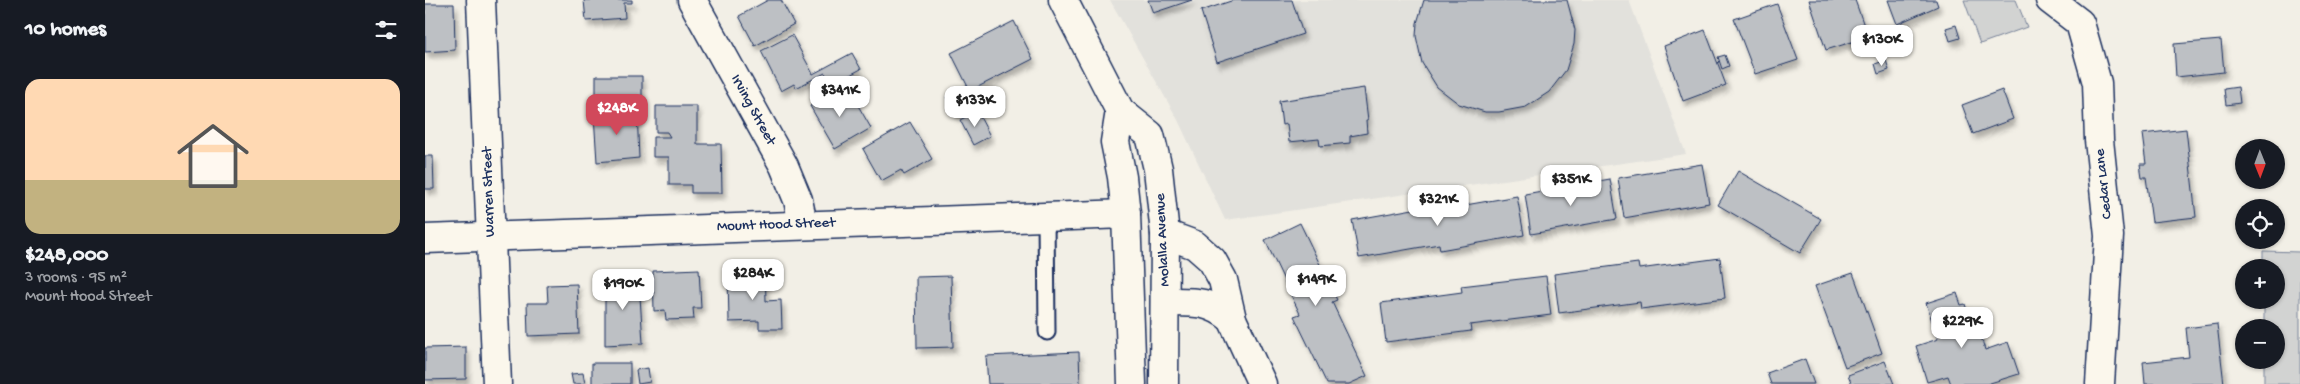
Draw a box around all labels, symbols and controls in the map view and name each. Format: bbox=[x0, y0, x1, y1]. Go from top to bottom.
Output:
icon: filters bbox=[372, 16, 400, 44]
text: 10 homes bbox=[25, 18, 106, 43]
pin: $130K bbox=[1847, 24, 1917, 67]
text: $130K bbox=[1862, 31, 1902, 50]
street label: Irving Street bbox=[726, 72, 781, 150]
pin: $341K bbox=[805, 76, 875, 118]
text: $341K bbox=[821, 82, 859, 101]
pin: $133K bbox=[940, 86, 1010, 128]
text: $133K bbox=[955, 92, 995, 111]
pin: $248K bbox=[582, 94, 652, 136]
text: $248K bbox=[597, 100, 637, 119]
icon: home bbox=[168, 111, 258, 201]
north arrow bbox=[2235, 139, 2285, 189]
map controls bbox=[2235, 139, 2285, 369]
street label: Warren Street bbox=[478, 145, 500, 237]
street label: Cedar Lane bbox=[2091, 148, 2117, 220]
pin: $351K bbox=[1536, 164, 1606, 207]
text: $351K bbox=[1551, 171, 1591, 190]
pin: $321K bbox=[1403, 184, 1473, 227]
text: $321K bbox=[1419, 191, 1457, 210]
street label: Molalla Avenue bbox=[1152, 193, 1174, 287]
button: locate bbox=[2235, 199, 2285, 249]
street label: Mount Hood Street bbox=[716, 214, 837, 236]
text: $248,000 bbox=[25, 244, 109, 269]
pin: $284K bbox=[718, 258, 788, 301]
button: + bbox=[2235, 259, 2285, 309]
pin: $149K bbox=[1281, 264, 1351, 307]
text: $284K bbox=[733, 265, 773, 284]
pin: $190K bbox=[588, 268, 658, 311]
text: 3 rooms · 95 m² bbox=[25, 269, 127, 288]
text: $149K bbox=[1297, 271, 1335, 290]
text: $190K bbox=[603, 275, 643, 294]
text: Mount Hood Street bbox=[25, 288, 151, 307]
pin: $229K bbox=[1927, 306, 1997, 349]
text: $229K bbox=[1942, 313, 1982, 332]
button: − bbox=[2235, 319, 2285, 369]

